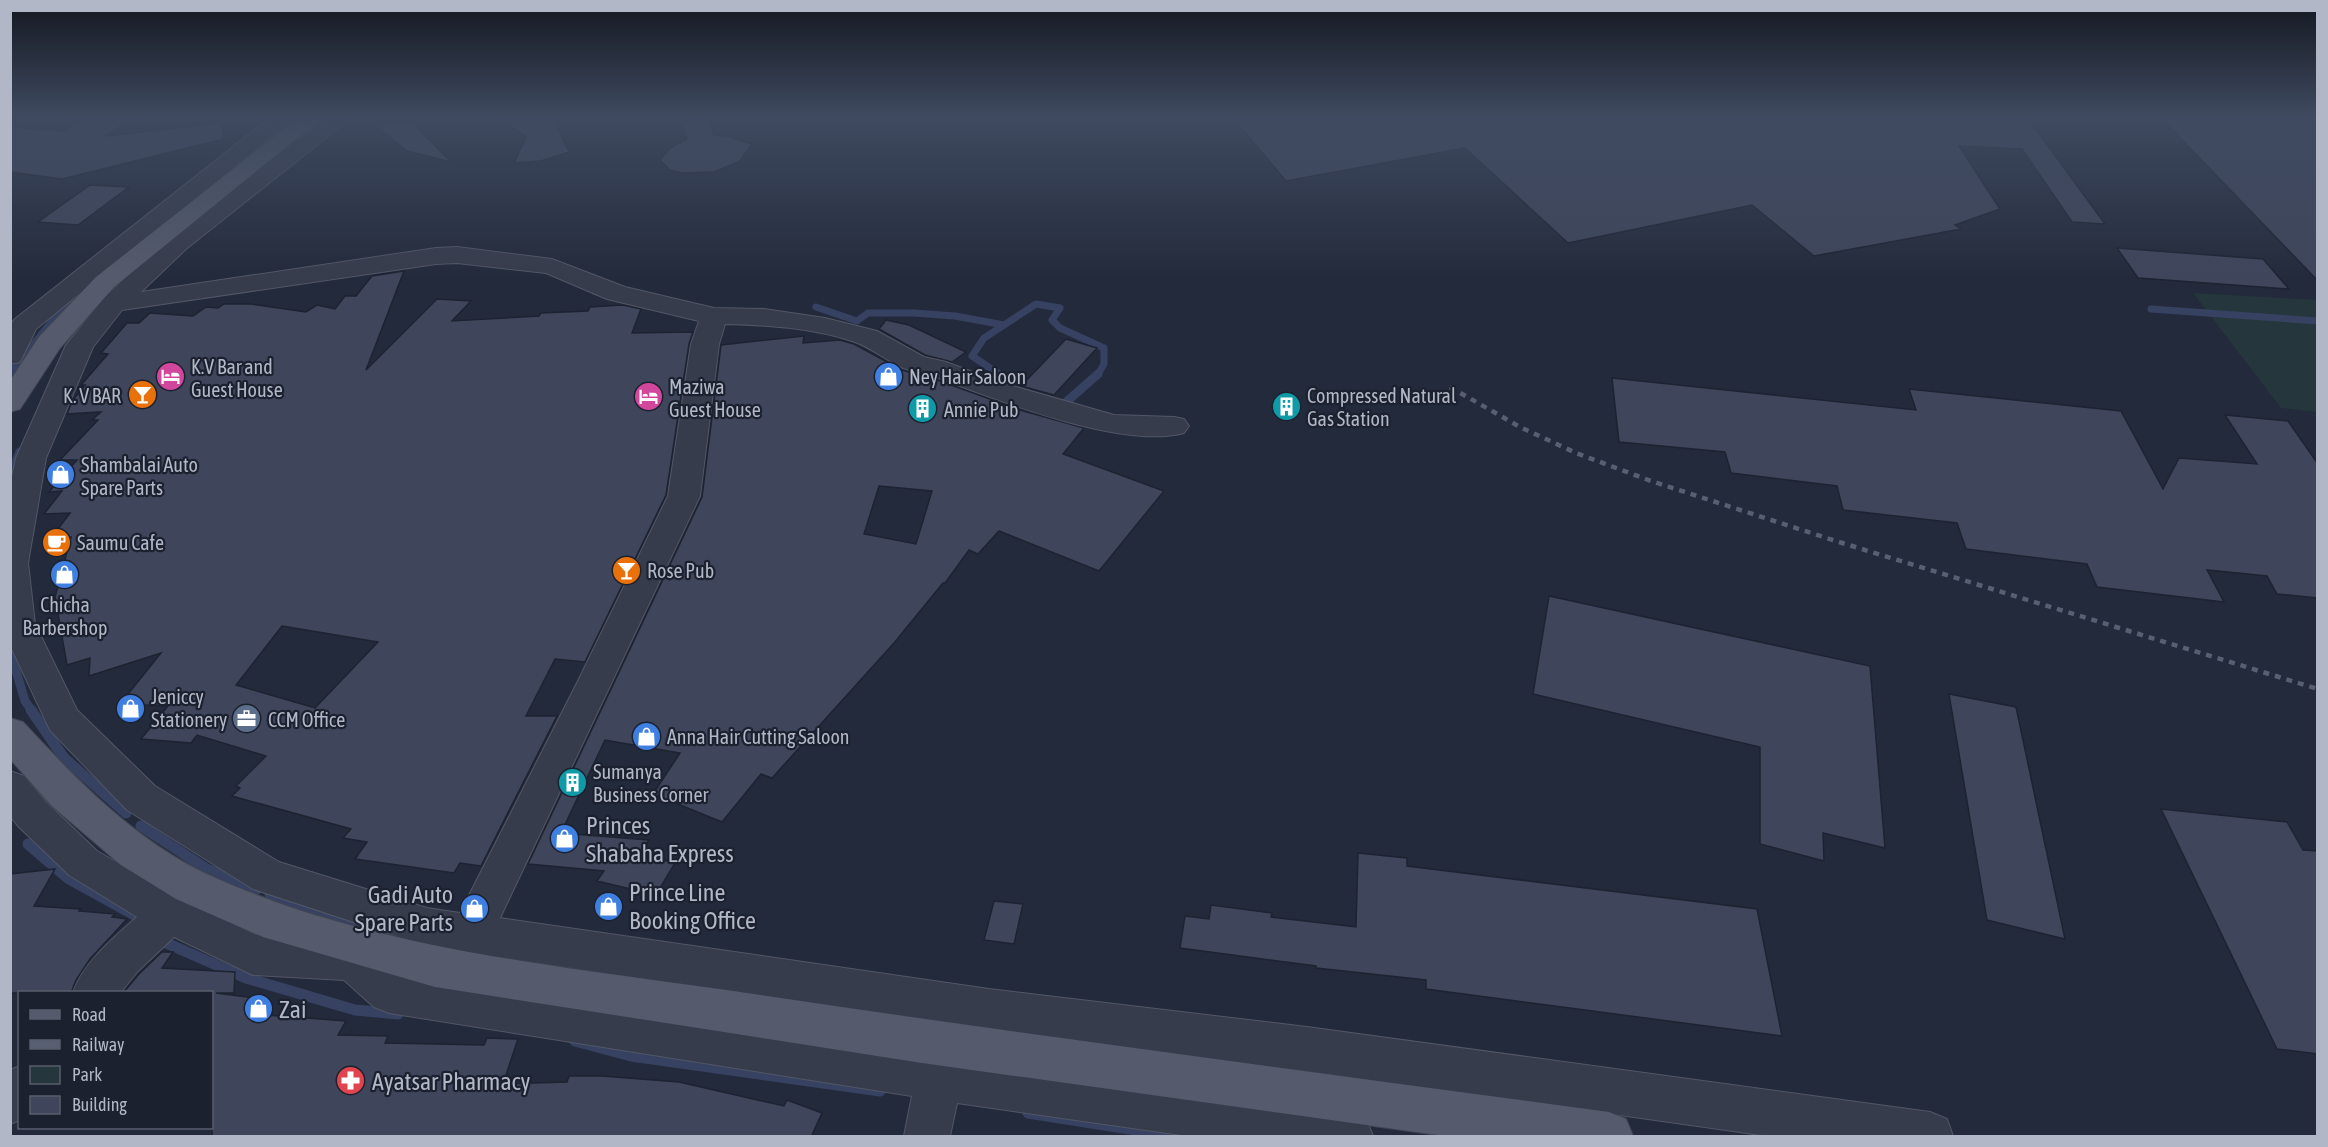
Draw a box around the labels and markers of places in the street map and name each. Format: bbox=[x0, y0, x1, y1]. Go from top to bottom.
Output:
place label: K.V Bar and Guest House bbox=[191, 355, 283, 401]
shop icon: Ney Hair Saloon bbox=[872, 360, 904, 392]
hotel icon: K.V Bar and Guest House bbox=[154, 361, 186, 393]
place label: Ney Hair Saloon bbox=[909, 365, 1026, 388]
place label: Maziwa Guest House bbox=[669, 375, 761, 421]
bar icon: K. V BAR bbox=[126, 379, 158, 411]
hotel icon: Maziwa Guest House bbox=[632, 381, 664, 413]
place label: K. V BAR bbox=[63, 384, 121, 407]
place label: Compressed Natural Gas Station bbox=[1307, 384, 1457, 430]
building icon: Compressed Natural Gas Station bbox=[1270, 391, 1302, 423]
building icon: Annie Pub bbox=[907, 393, 939, 425]
place label: Annie Pub bbox=[944, 398, 1019, 421]
place label: Shambalai Auto Spare Parts bbox=[81, 453, 198, 499]
shop icon: Shambalai Auto Spare Parts bbox=[44, 459, 76, 491]
cafe icon: Saumu Cafe bbox=[40, 526, 72, 558]
place label: Saumu Cafe bbox=[77, 531, 164, 554]
bar icon: Rose Pub bbox=[610, 554, 642, 586]
shop icon: Chicha Barbershop bbox=[49, 558, 81, 590]
place label: Rose Pub bbox=[647, 559, 714, 582]
place label: Chicha Barbershop bbox=[23, 593, 107, 639]
place label: Jeniccy Stationery bbox=[151, 685, 227, 731]
shop icon: Jeniccy Stationery bbox=[114, 692, 146, 724]
office icon: CCM Office bbox=[231, 703, 263, 735]
place label: CCM Office bbox=[268, 708, 345, 731]
shop icon: Anna Hair Cutting Saloon bbox=[630, 720, 662, 752]
place label: Anna Hair Cutting Saloon bbox=[667, 725, 850, 748]
place label: Sumanya Business Corner bbox=[593, 760, 710, 806]
building icon: Sumanya Business Corner bbox=[556, 766, 588, 798]
place label: Princes Shabaha Express bbox=[586, 812, 734, 867]
shop icon: Princes Shabaha Express bbox=[549, 823, 581, 855]
place label: Prince Line Booking Office bbox=[629, 879, 756, 934]
place label: Gadi Auto Spare Parts bbox=[354, 881, 453, 936]
shop icon: Prince Line Booking Office bbox=[592, 890, 624, 922]
shop icon: Gadi Auto Spare Parts bbox=[458, 892, 490, 924]
shop icon: Zai bbox=[242, 993, 274, 1025]
place label: Zai bbox=[279, 996, 306, 1023]
pharmacy icon: Ayatsar Pharmacy bbox=[335, 1065, 367, 1097]
place label: Ayatsar Pharmacy bbox=[372, 1068, 530, 1095]

